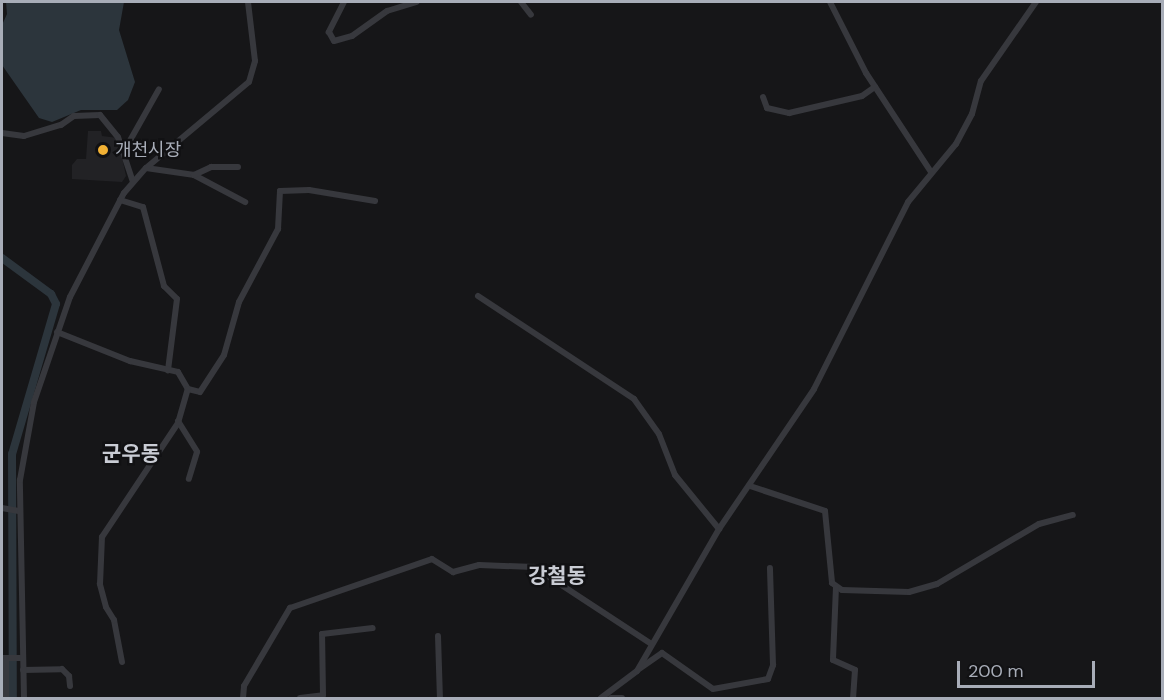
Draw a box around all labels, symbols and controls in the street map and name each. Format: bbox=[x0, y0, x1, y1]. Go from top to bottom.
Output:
place label: 개천시장 bbox=[115, 139, 181, 161]
marker: 개천시장 bbox=[96, 143, 110, 157]
district label: 군우동 bbox=[102, 441, 160, 467]
district label: 강철동 bbox=[528, 563, 586, 589]
scale bar bbox=[960, 649, 1098, 687]
text: 200 m bbox=[968, 659, 1024, 683]

